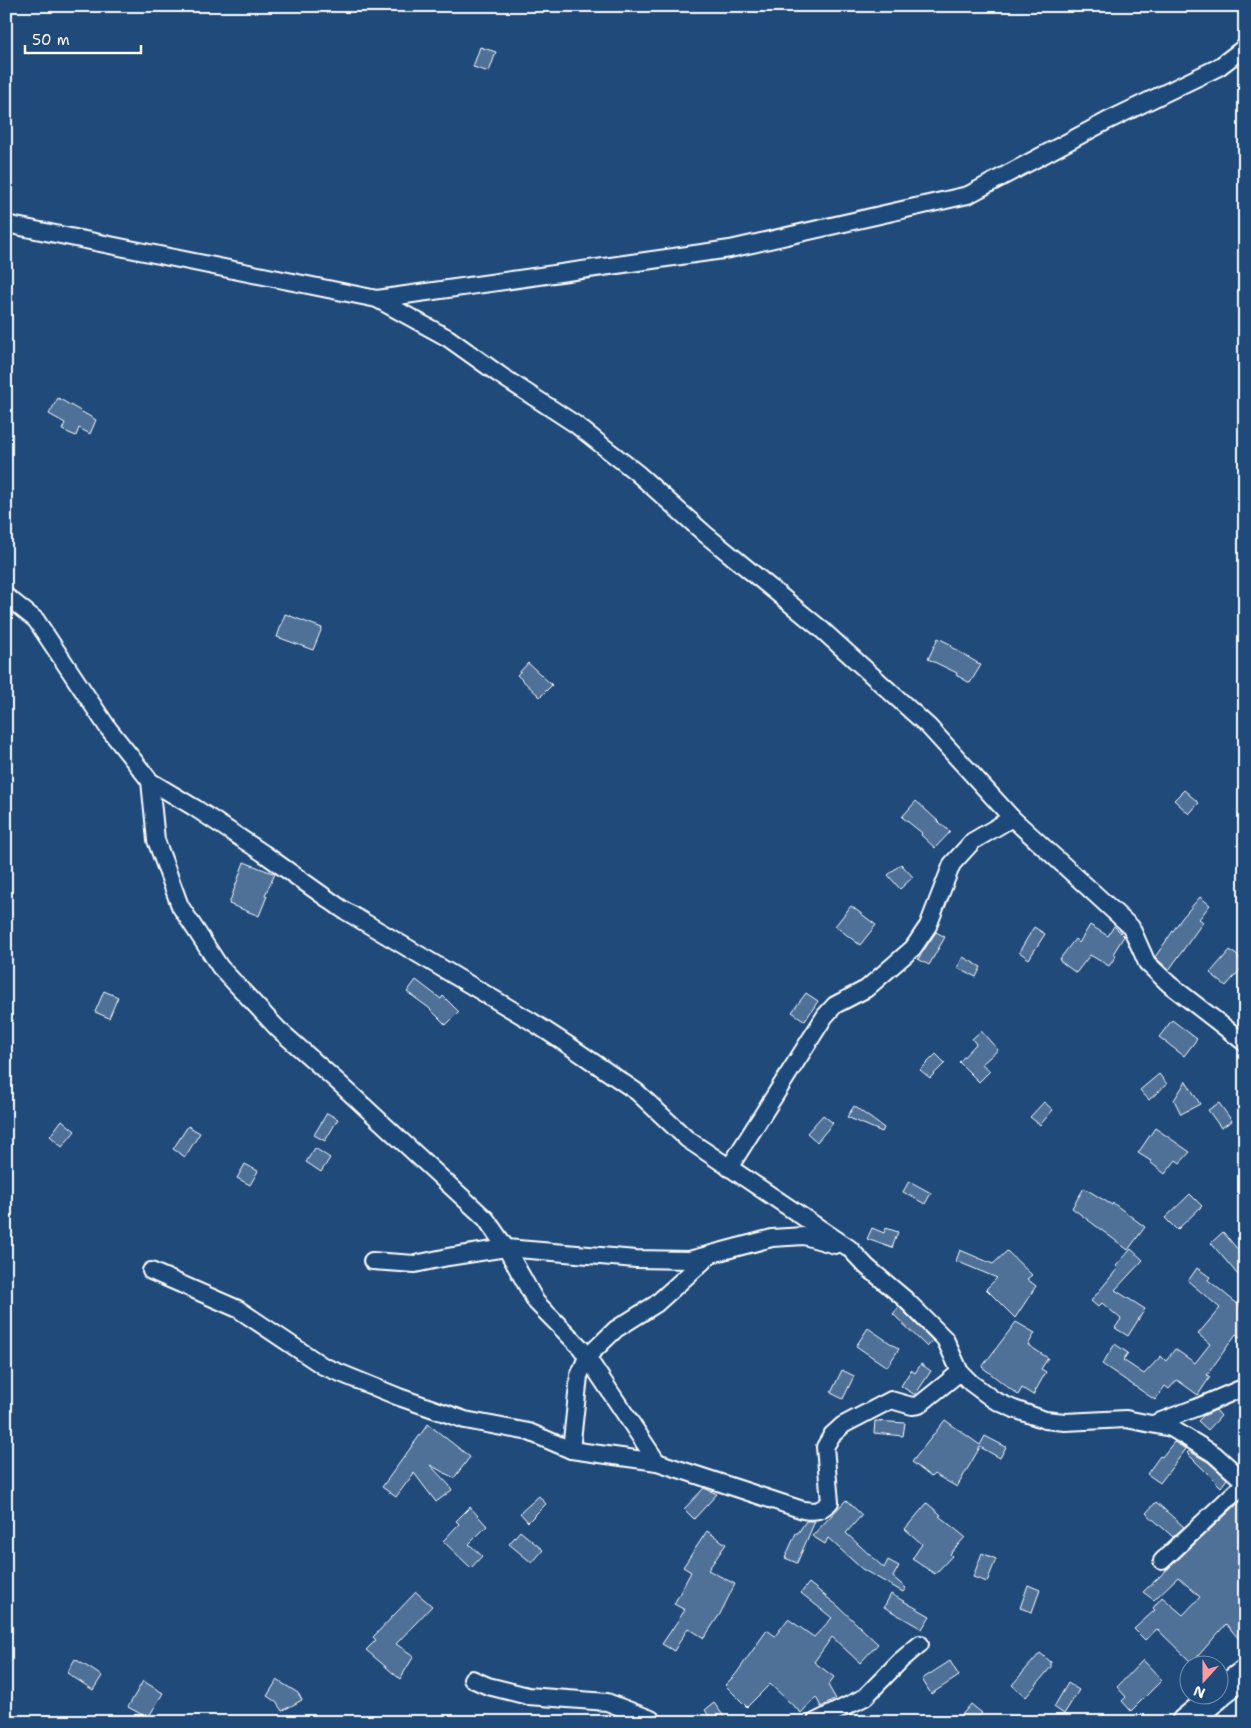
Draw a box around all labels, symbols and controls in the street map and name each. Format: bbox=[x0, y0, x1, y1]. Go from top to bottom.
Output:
scale bar bbox=[25, 22, 141, 54]
text: 50 m bbox=[32, 30, 70, 50]
north arrow bbox=[1178, 1656, 1228, 1706]
text: N bbox=[1191, 1682, 1208, 1703]

